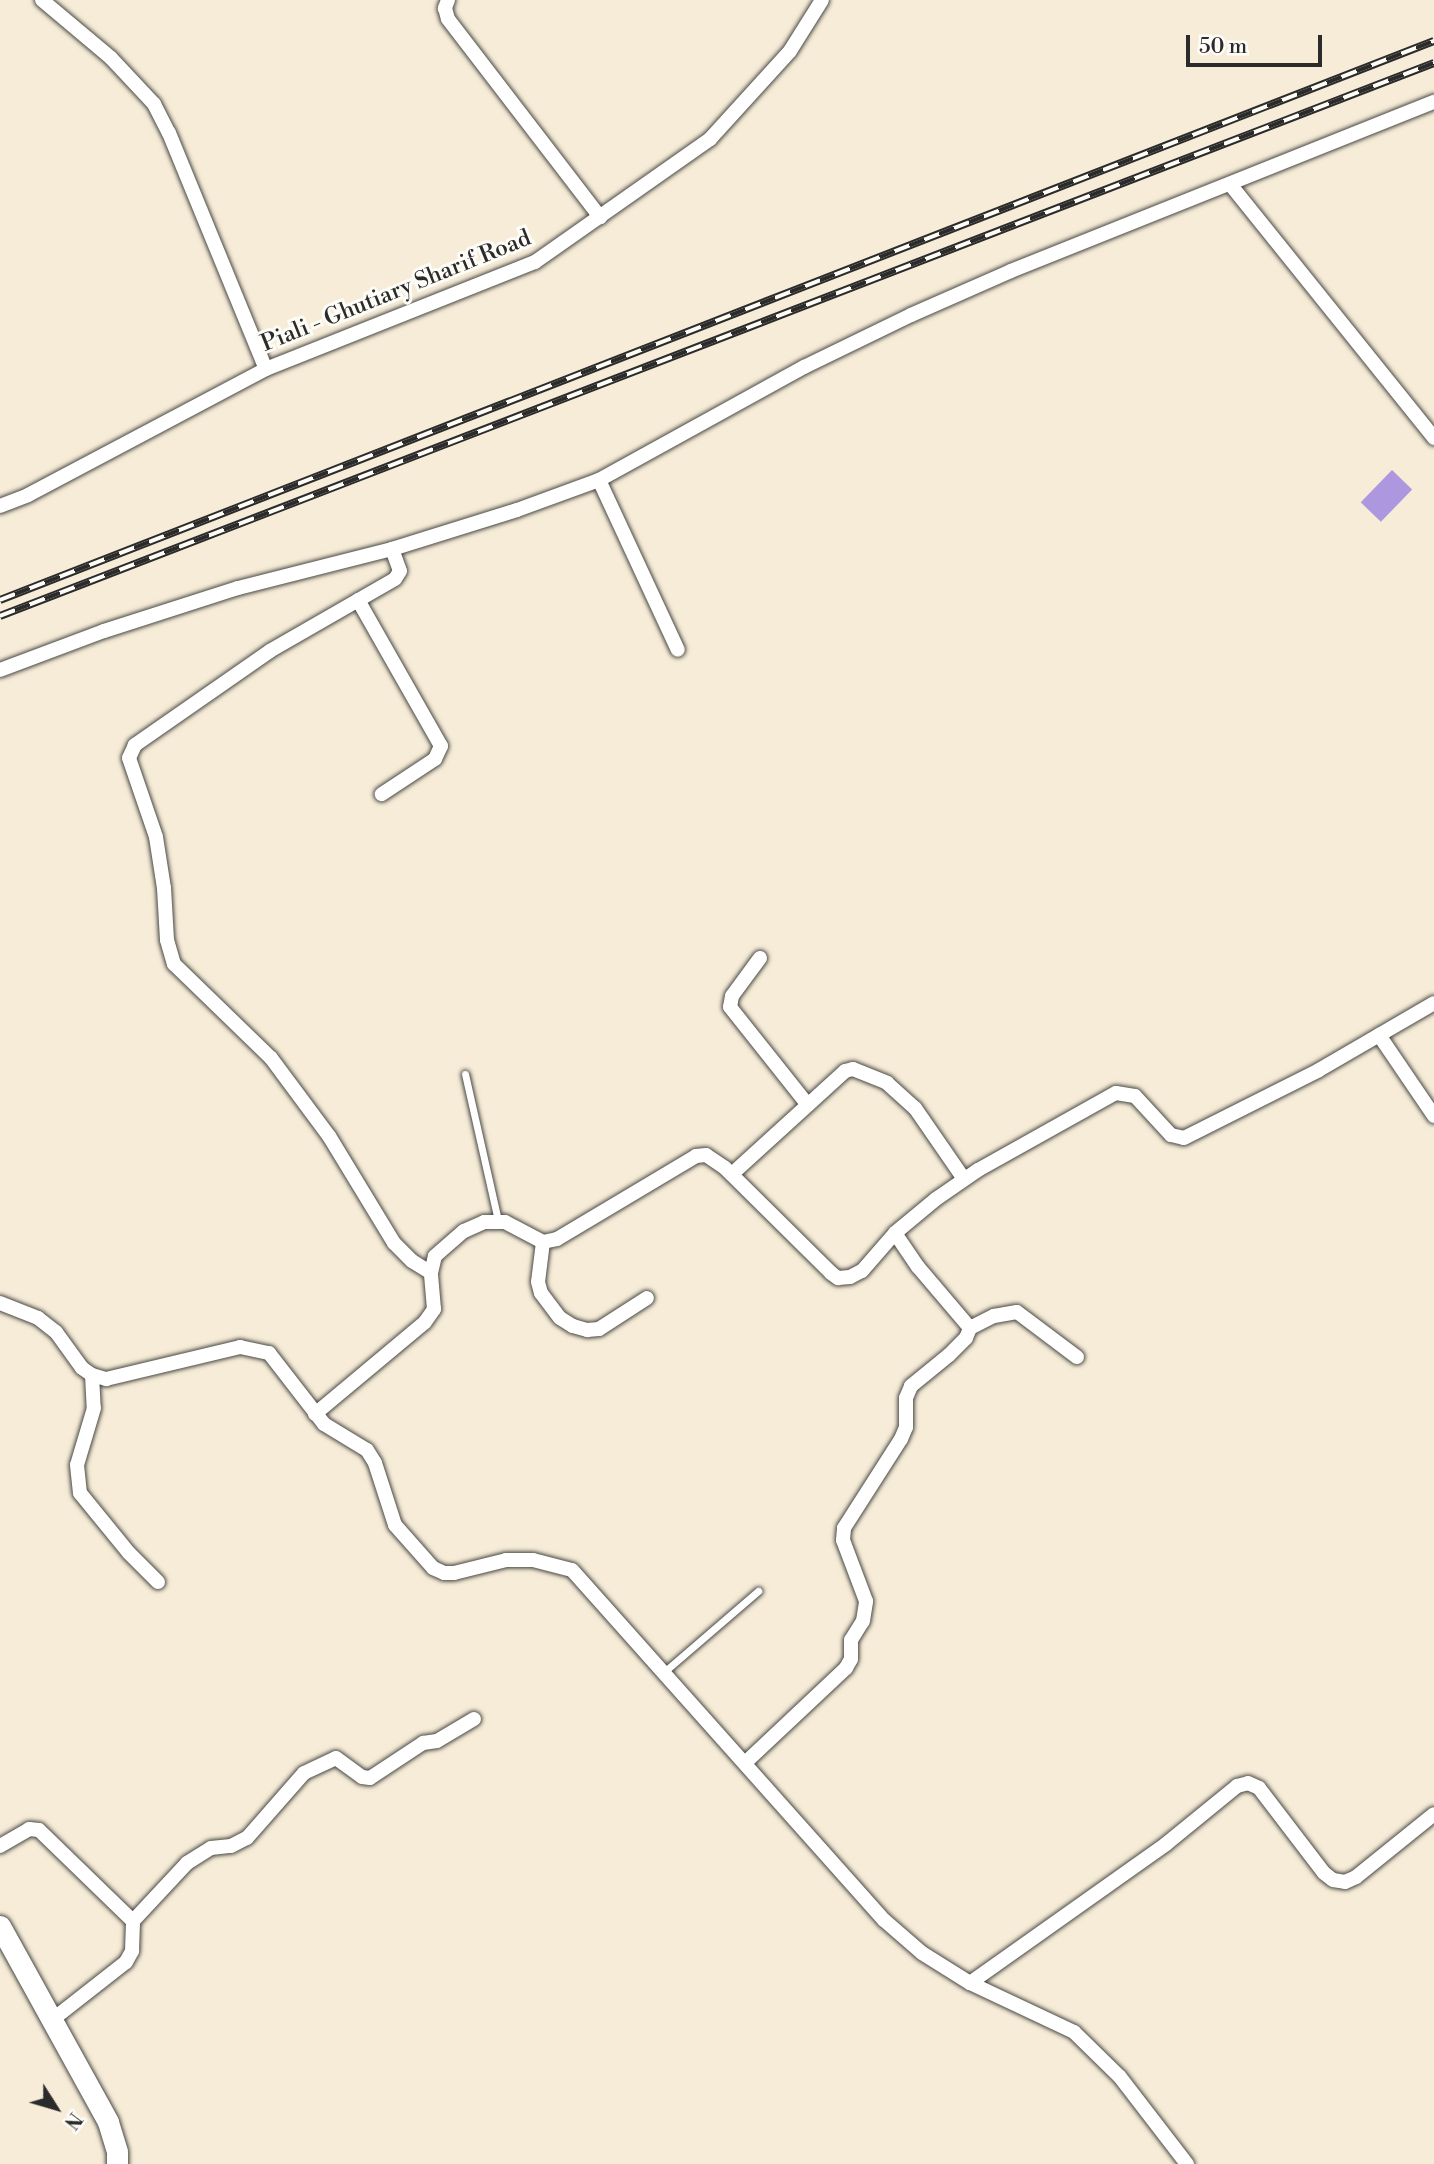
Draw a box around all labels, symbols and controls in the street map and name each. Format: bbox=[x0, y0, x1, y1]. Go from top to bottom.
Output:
scale bar bbox=[1189, 21, 1326, 65]
text: 50 m bbox=[1199, 34, 1247, 60]
street label: Piali - Ghutiary Sharif Road bbox=[257, 224, 535, 358]
north arrow bbox=[21, 2073, 91, 2143]
text: N bbox=[59, 2107, 87, 2134]

